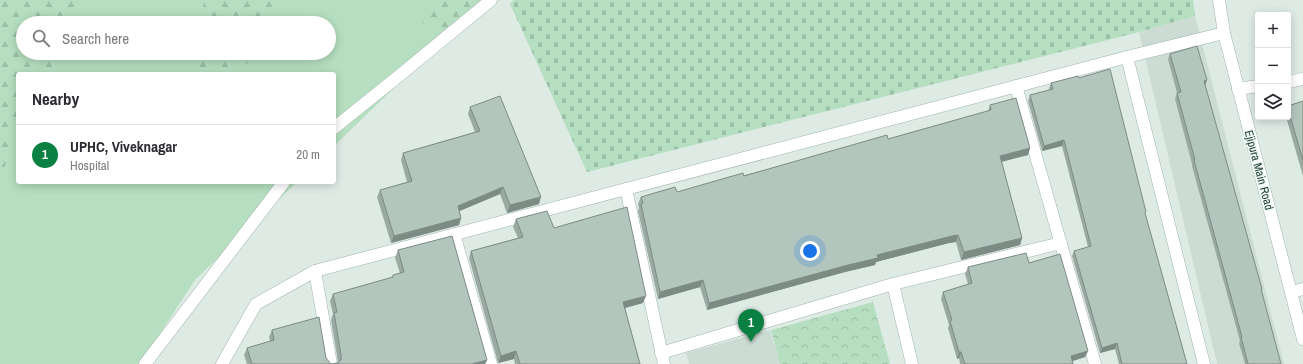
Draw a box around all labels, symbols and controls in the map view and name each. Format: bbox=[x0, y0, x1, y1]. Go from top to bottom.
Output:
map controls bbox=[1255, 12, 1291, 120]
button: + bbox=[1255, 12, 1291, 48]
search box bbox=[16, 16, 336, 60]
icon: search bbox=[30, 27, 52, 49]
text: Search here bbox=[62, 28, 129, 49]
button: − bbox=[1255, 48, 1291, 84]
button: layers bbox=[1255, 84, 1291, 120]
text: Nearby bbox=[32, 87, 79, 110]
street label: Ejipura Main Road bbox=[1241, 128, 1277, 212]
text: UPHC, Viveknagar bbox=[70, 136, 177, 157]
text: 1 bbox=[42, 146, 48, 163]
text: 20 m bbox=[296, 146, 320, 163]
text: Hospital bbox=[70, 157, 109, 174]
your location bbox=[800, 241, 820, 261]
pin: 1 bbox=[738, 309, 764, 342]

